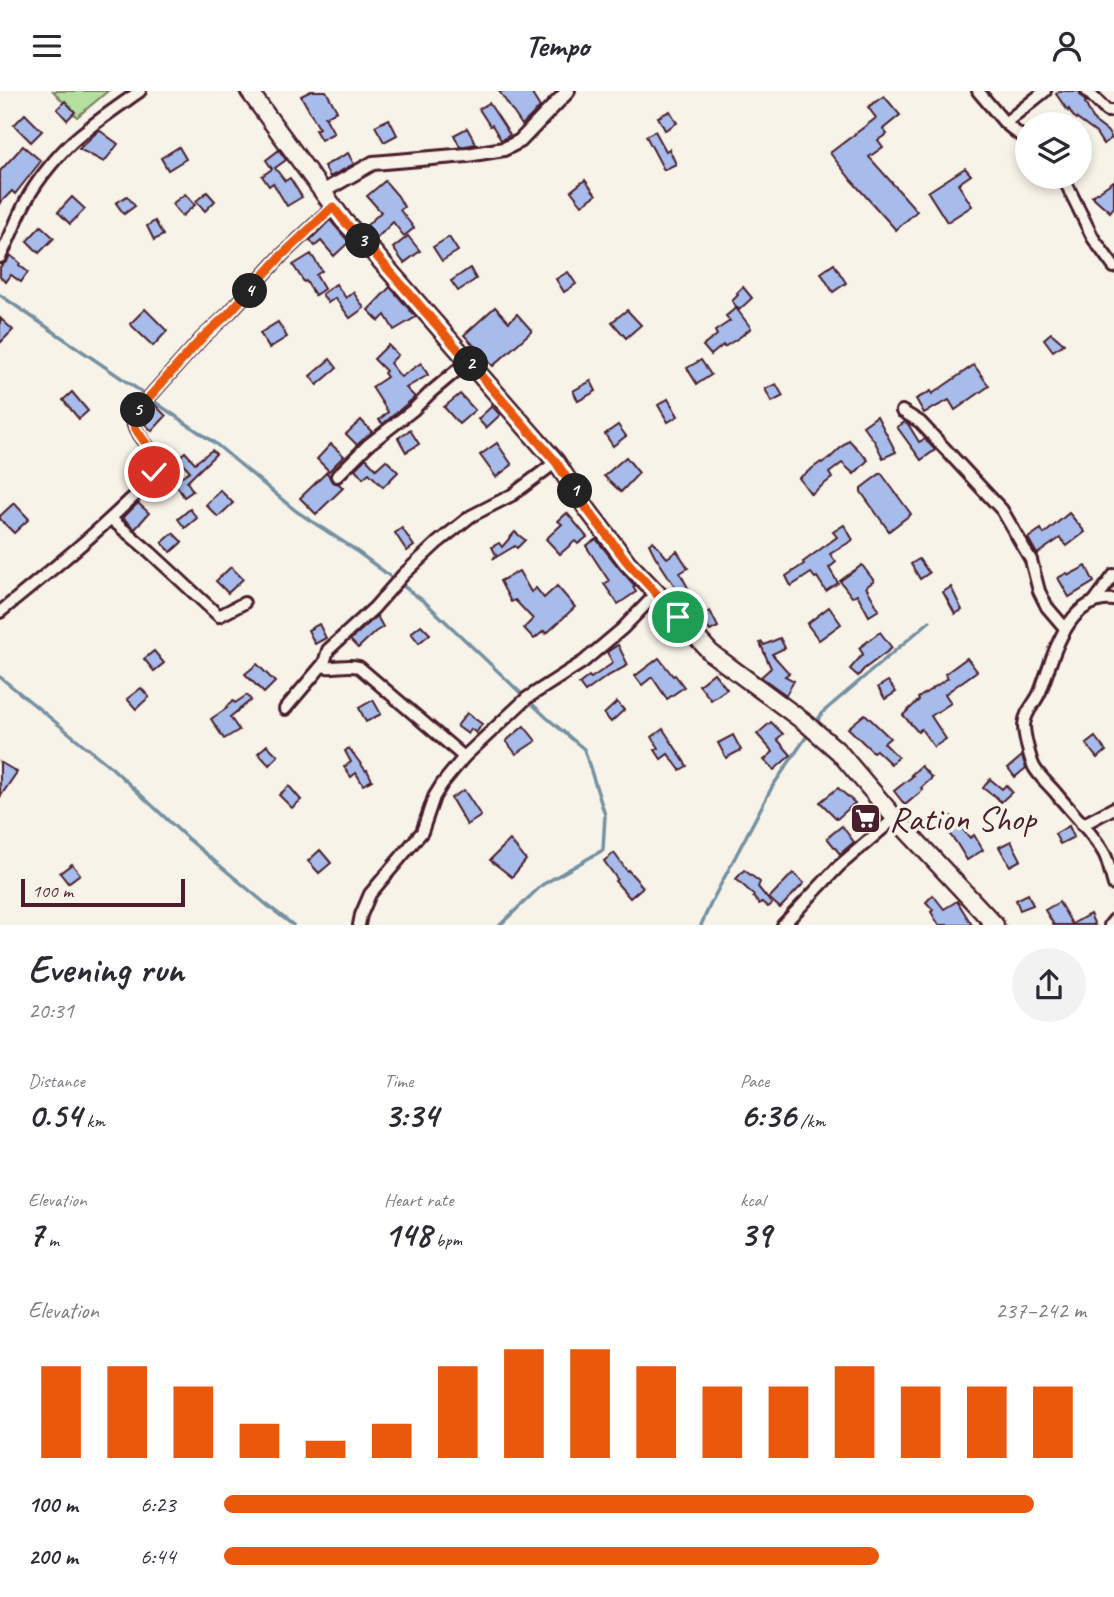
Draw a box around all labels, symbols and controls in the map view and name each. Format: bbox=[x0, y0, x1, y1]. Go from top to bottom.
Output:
text: Tempo bbox=[525, 25, 589, 66]
icon: menu bbox=[28, 27, 66, 65]
icon: person bbox=[1048, 27, 1086, 65]
map controls bbox=[1015, 112, 1092, 189]
button: layers bbox=[1015, 112, 1092, 189]
pin: 3 bbox=[346, 223, 380, 259]
text: 3 bbox=[358, 228, 367, 252]
pin: 4 bbox=[232, 273, 268, 309]
text: 4 bbox=[245, 278, 254, 302]
pin: 2 bbox=[454, 347, 489, 381]
text: 2 bbox=[466, 351, 475, 375]
pin: 5 bbox=[120, 393, 156, 427]
text: 5 bbox=[133, 397, 142, 421]
pin bbox=[124, 442, 184, 502]
icon: check bbox=[135, 453, 173, 491]
pin: 1 bbox=[558, 473, 592, 509]
text: 1 bbox=[570, 478, 579, 502]
pin bbox=[648, 587, 708, 647]
icon: arrive bbox=[659, 598, 697, 636]
place label: Ration Shop bbox=[889, 796, 1038, 841]
supermarket icon: Ration Shop bbox=[849, 801, 883, 835]
scale bar bbox=[21, 876, 186, 908]
text: 100 m bbox=[32, 879, 73, 903]
text: Evening run bbox=[28, 946, 184, 993]
button: share bbox=[1012, 948, 1086, 1022]
text: 20:31 bbox=[28, 996, 74, 1025]
text: Distance bbox=[28, 1069, 85, 1093]
text: Time bbox=[384, 1069, 413, 1093]
text: Pace bbox=[740, 1069, 769, 1093]
text: 0.54 bbox=[28, 1093, 82, 1138]
text: 3:34 bbox=[384, 1093, 438, 1138]
text: 6:36 bbox=[740, 1093, 796, 1138]
text: km bbox=[82, 1109, 105, 1133]
text: /km bbox=[796, 1109, 825, 1133]
text: Elevation bbox=[28, 1188, 86, 1212]
text: Heart rate bbox=[384, 1188, 453, 1212]
text: kcal bbox=[740, 1188, 765, 1212]
text: 7 bbox=[28, 1212, 44, 1257]
text: 148 bbox=[384, 1212, 431, 1257]
text: 39 bbox=[740, 1212, 771, 1257]
text: m bbox=[44, 1228, 59, 1252]
text: bpm bbox=[431, 1228, 462, 1252]
text: Elevation bbox=[28, 1296, 99, 1325]
text: 237–242 m bbox=[995, 1296, 1086, 1325]
text: 100 m bbox=[28, 1490, 78, 1519]
text: 6:23 bbox=[140, 1490, 176, 1519]
text: 200 m bbox=[28, 1542, 78, 1571]
text: 6:44 bbox=[140, 1542, 176, 1571]

